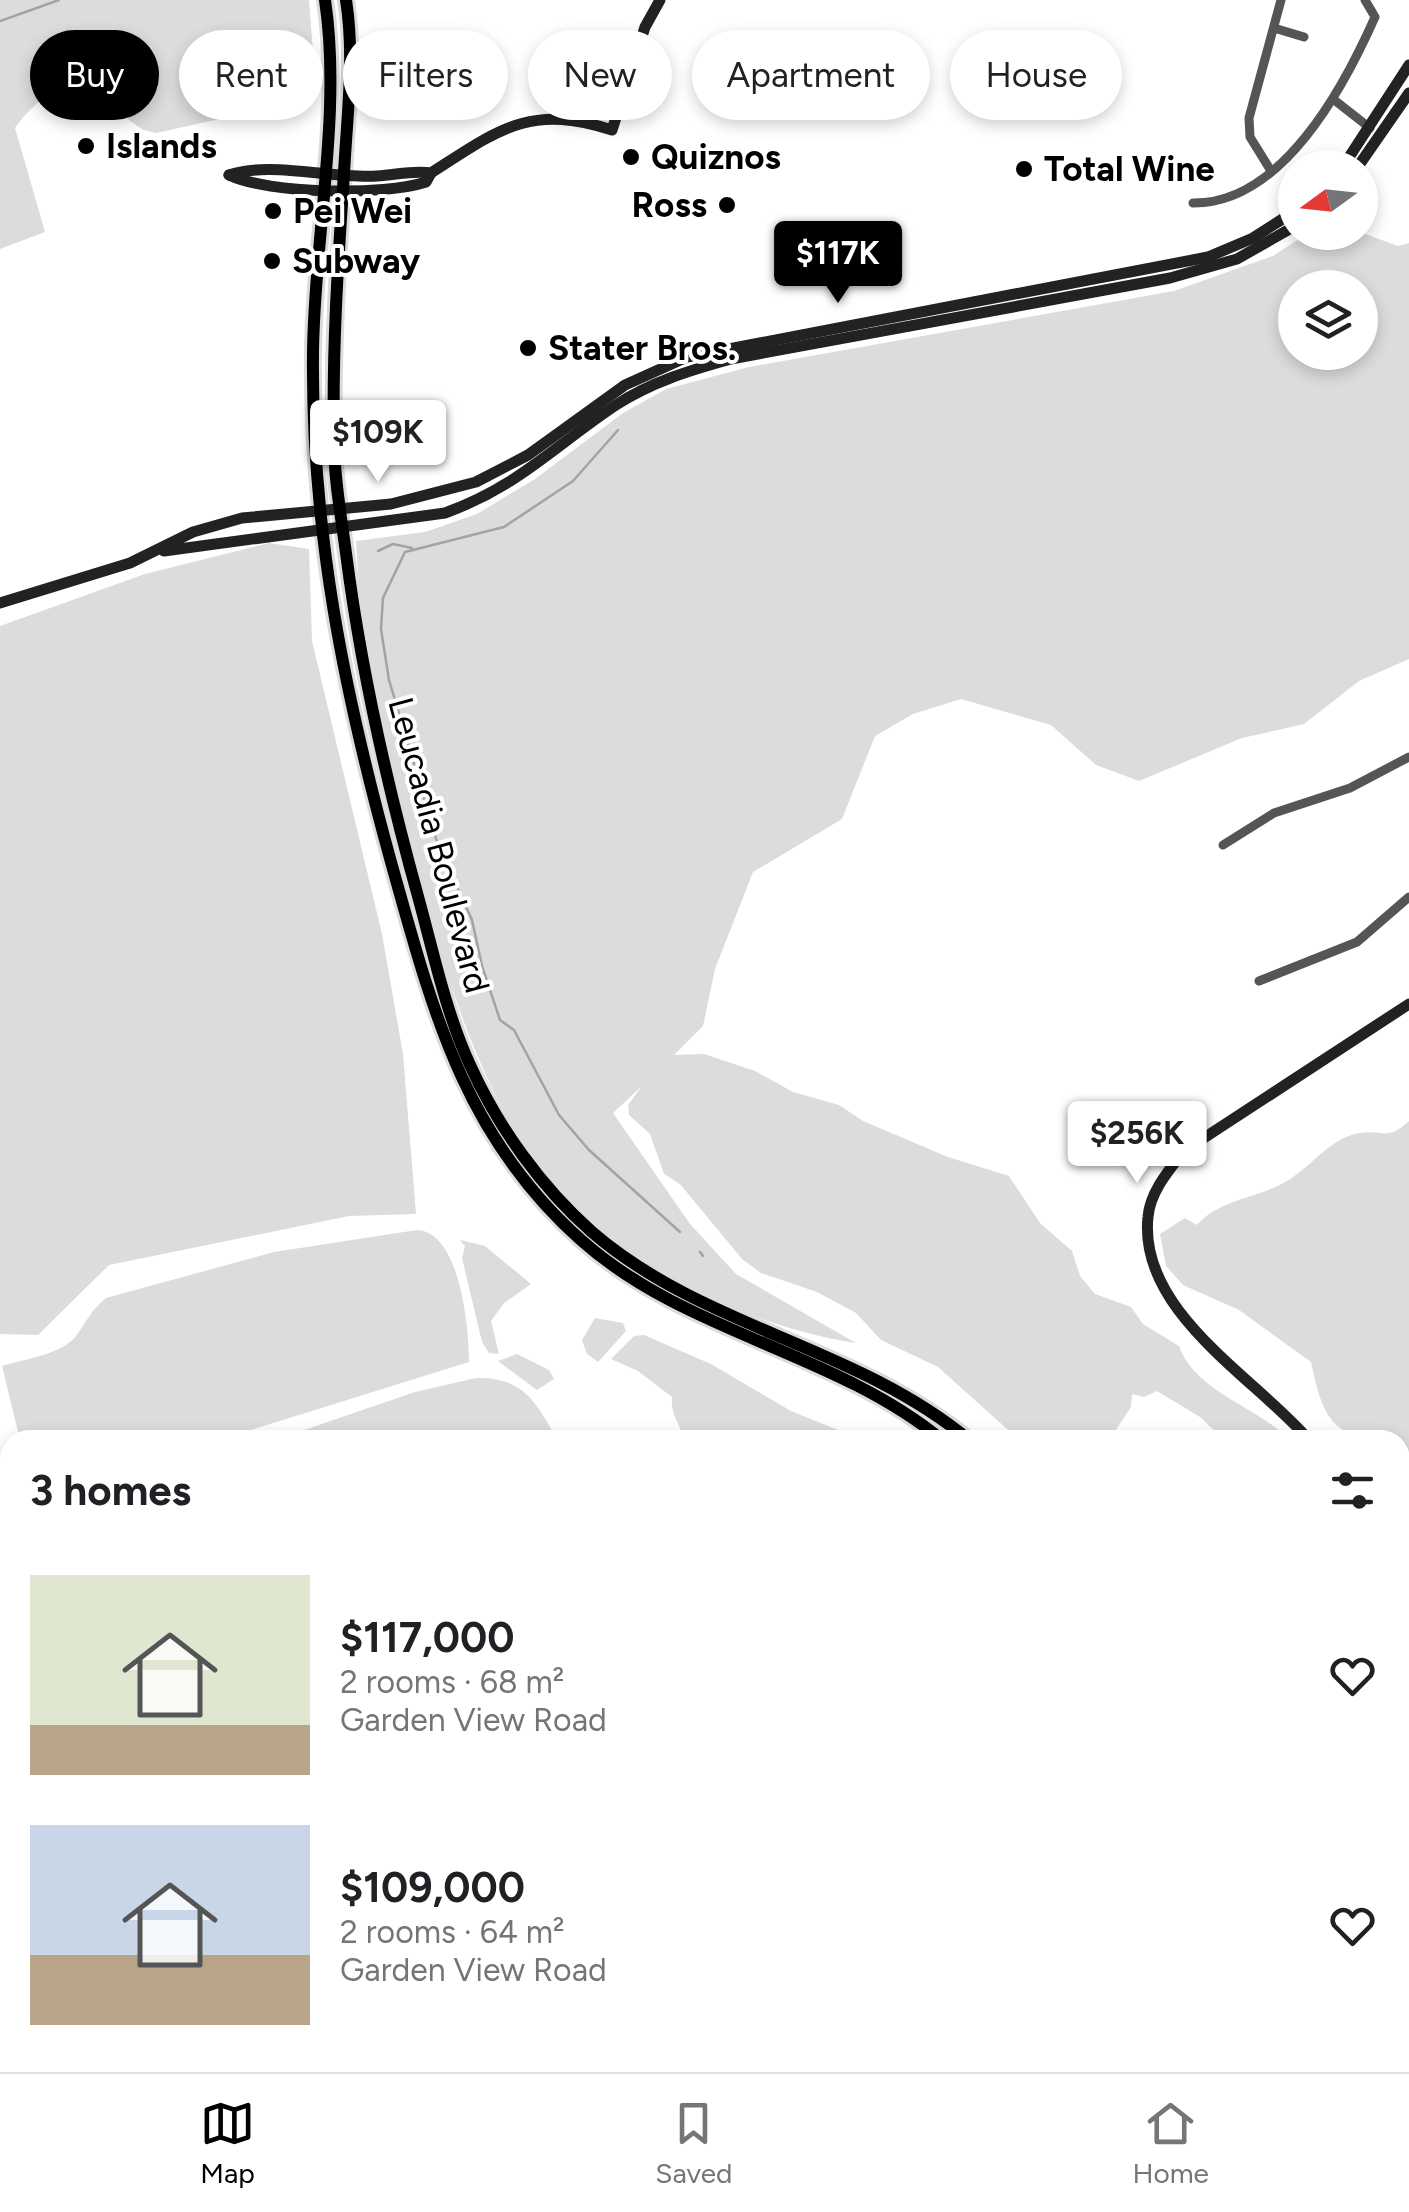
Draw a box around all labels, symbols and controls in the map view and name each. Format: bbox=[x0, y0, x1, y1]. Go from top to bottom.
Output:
chip: Buy bbox=[30, 30, 159, 120]
chip: Rent bbox=[179, 30, 323, 120]
chip: Filters bbox=[343, 30, 508, 120]
chip: New bbox=[528, 30, 672, 120]
chip: Apartment bbox=[692, 30, 930, 120]
chip: House bbox=[950, 30, 1122, 120]
place label: Islands bbox=[106, 125, 217, 167]
marker: Islands bbox=[75, 135, 97, 157]
place label: Quiznos bbox=[651, 136, 781, 178]
marker: Quiznos bbox=[620, 146, 642, 168]
place label: Total Wine bbox=[1044, 148, 1215, 190]
north arrow bbox=[1278, 150, 1378, 250]
map controls bbox=[1278, 150, 1378, 370]
marker: Total Wine bbox=[1013, 158, 1035, 180]
place label: Ross bbox=[632, 184, 707, 226]
place label: Pei Wei bbox=[293, 190, 412, 232]
marker: Ross bbox=[716, 194, 738, 216]
marker: Pei Wei bbox=[262, 200, 284, 222]
pin: $117K bbox=[768, 221, 908, 306]
text: $117K bbox=[796, 234, 880, 272]
place label: Subway bbox=[292, 240, 421, 282]
marker: Subway bbox=[261, 250, 283, 272]
button: layers bbox=[1278, 270, 1378, 370]
place label: Stater Bros. bbox=[548, 327, 736, 369]
marker: Stater Bros. bbox=[517, 337, 539, 359]
pin: $109K bbox=[308, 400, 448, 485]
text: $109K bbox=[332, 413, 424, 451]
street label: Leucadia Boulevard bbox=[379, 693, 499, 997]
pin: $256K bbox=[1067, 1101, 1207, 1186]
text: $256K bbox=[1090, 1114, 1184, 1152]
icon: filters bbox=[1325, 1463, 1380, 1518]
text: 3 homes bbox=[30, 1465, 191, 1516]
text: $117,000 bbox=[340, 1612, 515, 1663]
icon: home bbox=[110, 1615, 230, 1735]
icon: heart bbox=[1325, 1648, 1380, 1703]
text: 2 rooms · 68 m² bbox=[340, 1663, 564, 1701]
text: Garden View Road bbox=[340, 1701, 607, 1739]
text: $109,000 bbox=[340, 1862, 525, 1913]
icon: home bbox=[110, 1865, 230, 1985]
icon: heart bbox=[1325, 1898, 1380, 1953]
text: 2 rooms · 64 m² bbox=[340, 1913, 564, 1951]
text: Garden View Road bbox=[340, 1951, 607, 1989]
tab: Map bbox=[200, 2096, 255, 2190]
tab: Saved bbox=[655, 2096, 732, 2190]
tab: Home bbox=[1133, 2096, 1209, 2190]

